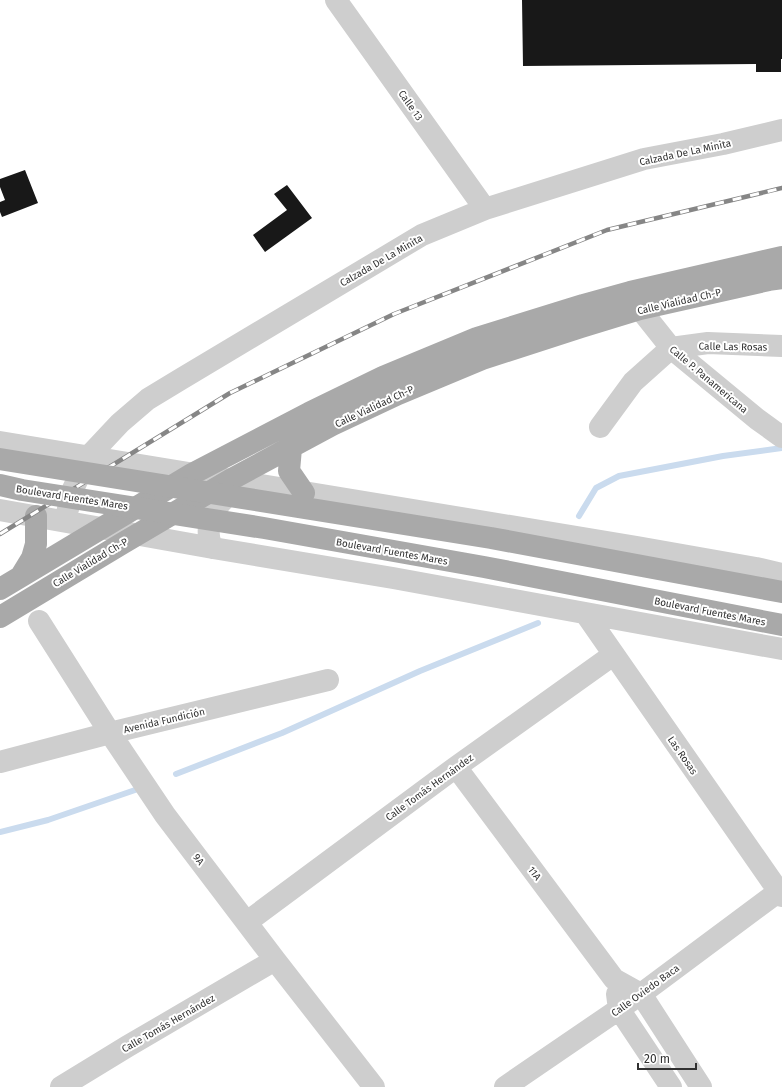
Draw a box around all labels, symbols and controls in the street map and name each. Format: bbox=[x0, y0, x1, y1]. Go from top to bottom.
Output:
street label: Calle 13 bbox=[395, 88, 425, 123]
street label: Calzada De La Minita bbox=[638, 137, 732, 169]
street label: Calzada De La Minita bbox=[338, 232, 425, 289]
street label: Calle Vialidad Ch-P bbox=[636, 286, 722, 317]
street label: Calle Las Rosas bbox=[699, 340, 768, 354]
street label: Calle P. Panamericana bbox=[667, 344, 750, 416]
street label: Calle Vialidad Ch-P bbox=[333, 383, 416, 430]
street label: Boulevard Fuentes Mares bbox=[15, 483, 129, 513]
street label: Calle Vialidad Ch-P bbox=[51, 536, 130, 590]
street label: Boulevard Fuentes Mares bbox=[335, 536, 449, 568]
street label: Boulevard Fuentes Mares bbox=[653, 595, 767, 629]
street label: Avenida Fundición bbox=[122, 706, 206, 736]
street label: Las Rosas bbox=[665, 734, 700, 777]
street label: Calle Tomás Hernández bbox=[383, 752, 476, 824]
street label: 9A bbox=[190, 852, 206, 868]
street label: 11A bbox=[525, 864, 543, 883]
street label: Calle Oviedo Baca bbox=[609, 962, 682, 1019]
street label: Calle Tomás Hernández bbox=[120, 992, 218, 1055]
scale bar bbox=[638, 1045, 696, 1071]
text: 20 m bbox=[644, 1052, 670, 1066]

